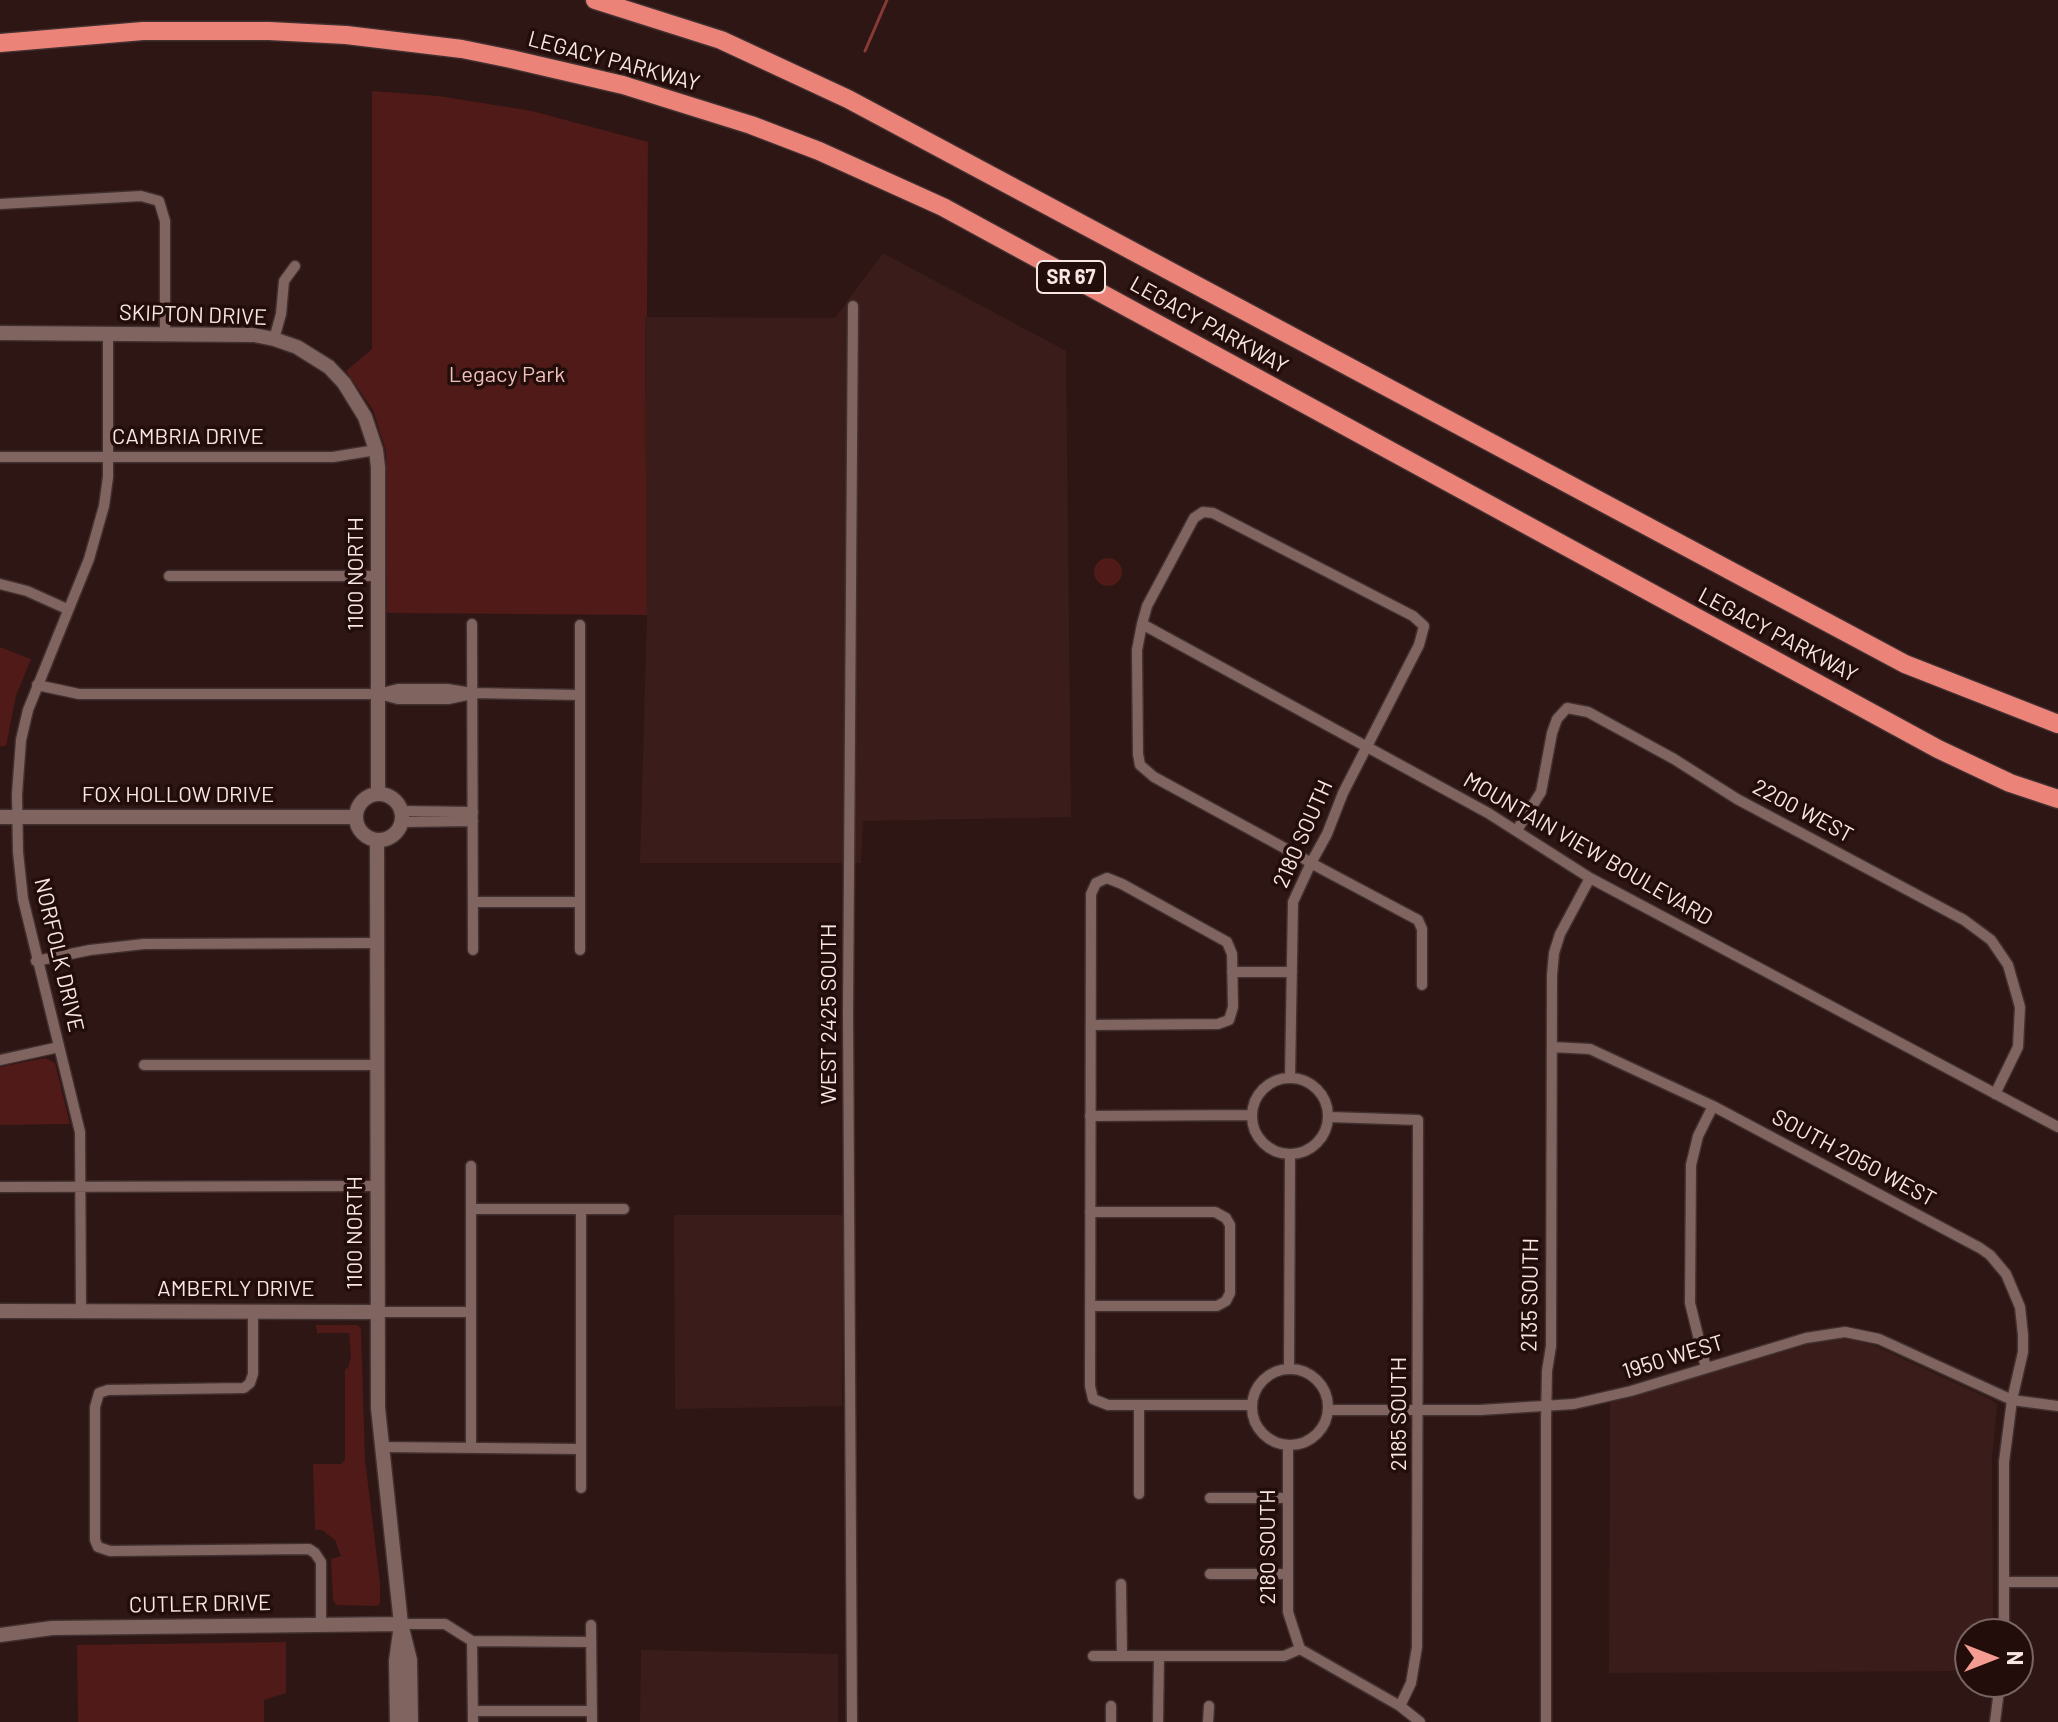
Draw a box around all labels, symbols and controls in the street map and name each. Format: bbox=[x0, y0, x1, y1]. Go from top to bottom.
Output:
street label: LEGACY PARKWAY bbox=[525, 25, 703, 97]
road number: SR 67 bbox=[1037, 261, 1105, 293]
street label: LEGACY PARKWAY bbox=[1125, 271, 1293, 379]
street label: SKIPTON DRIVE bbox=[119, 299, 267, 331]
park label: Legacy Park bbox=[449, 362, 565, 388]
street label: CAMBRIA DRIVE bbox=[112, 424, 264, 450]
street label: 1100 NORTH bbox=[343, 517, 369, 631]
street label: LEGACY PARKWAY bbox=[1694, 582, 1862, 688]
street label: MOUNTAIN VIEW BOULEVARD bbox=[1459, 767, 1717, 931]
street label: 2200 WEST bbox=[1748, 774, 1858, 848]
street label: 2180 SOUTH bbox=[1268, 776, 1338, 892]
street label: FOX HOLLOW DRIVE bbox=[82, 782, 274, 808]
street label: NORFOLK DRIVE bbox=[28, 875, 90, 1035]
street label: WEST 2425 SOUTH bbox=[816, 924, 842, 1104]
street label: SOUTH 2050 WEST bbox=[1768, 1104, 1940, 1212]
street label: 1100 NORTH bbox=[342, 1176, 368, 1290]
street label: 2135 SOUTH bbox=[1516, 1238, 1544, 1352]
street label: AMBERLY DRIVE bbox=[157, 1276, 315, 1302]
street label: 1950 WEST bbox=[1619, 1329, 1727, 1385]
street label: 2185 SOUTH bbox=[1386, 1357, 1412, 1471]
street label: 2180 SOUTH bbox=[1255, 1489, 1281, 1605]
street label: CUTLER DRIVE bbox=[129, 1590, 271, 1618]
north arrow bbox=[1954, 1618, 2034, 1698]
text: N bbox=[2003, 1651, 2029, 1665]

